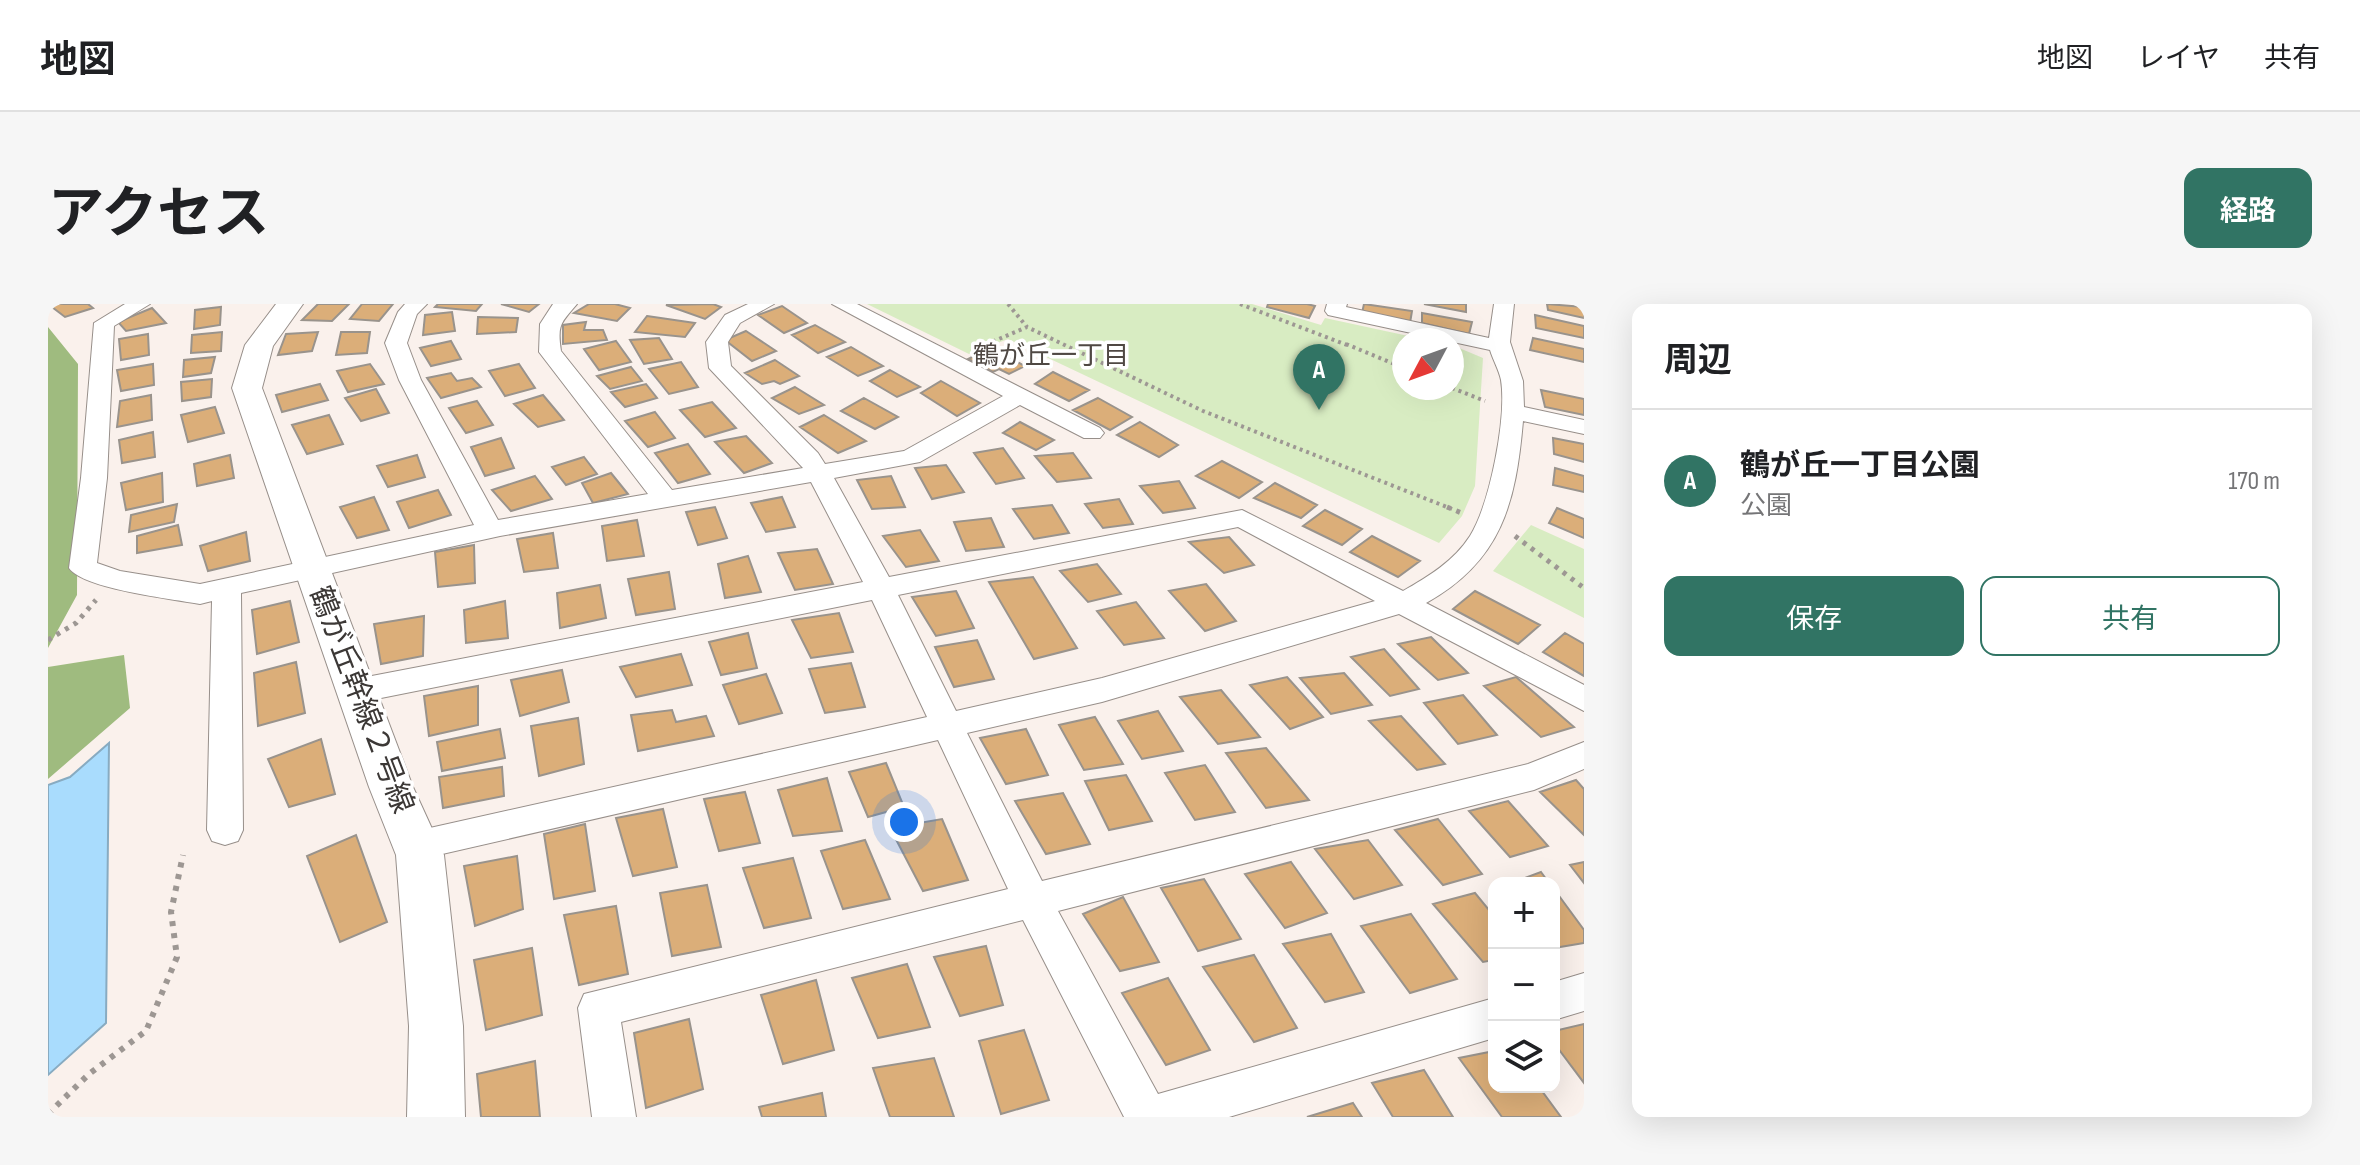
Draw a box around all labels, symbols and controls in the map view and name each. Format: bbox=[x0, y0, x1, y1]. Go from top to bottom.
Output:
text: 地図 bbox=[40, 38, 116, 83]
text: 地図 bbox=[2037, 42, 2093, 75]
text: レイヤ bbox=[2137, 42, 2220, 75]
text: 共有 bbox=[2264, 42, 2320, 75]
button: 経路 bbox=[2184, 168, 2312, 248]
text: アクセス bbox=[48, 182, 269, 249]
north arrow bbox=[1392, 328, 1464, 400]
text: 周辺 bbox=[1664, 340, 1732, 381]
district label: 鶴が丘一丁目 bbox=[973, 341, 1129, 372]
pin: A bbox=[1293, 344, 1345, 410]
text: 鶴が丘一丁目公園 bbox=[1740, 448, 1980, 484]
text: A bbox=[1684, 466, 1696, 497]
text: 170 m bbox=[2228, 466, 2280, 497]
text: 公園 bbox=[1740, 491, 1792, 522]
button: 保存 bbox=[1664, 576, 1964, 656]
button: 共有 bbox=[1980, 576, 2280, 656]
street label: 鶴が丘幹線２号線 bbox=[301, 582, 421, 818]
your location bbox=[884, 802, 924, 842]
map controls bbox=[1488, 877, 1560, 1093]
button: + bbox=[1488, 877, 1560, 949]
button: − bbox=[1488, 949, 1560, 1021]
button: layers bbox=[1488, 1021, 1560, 1093]

